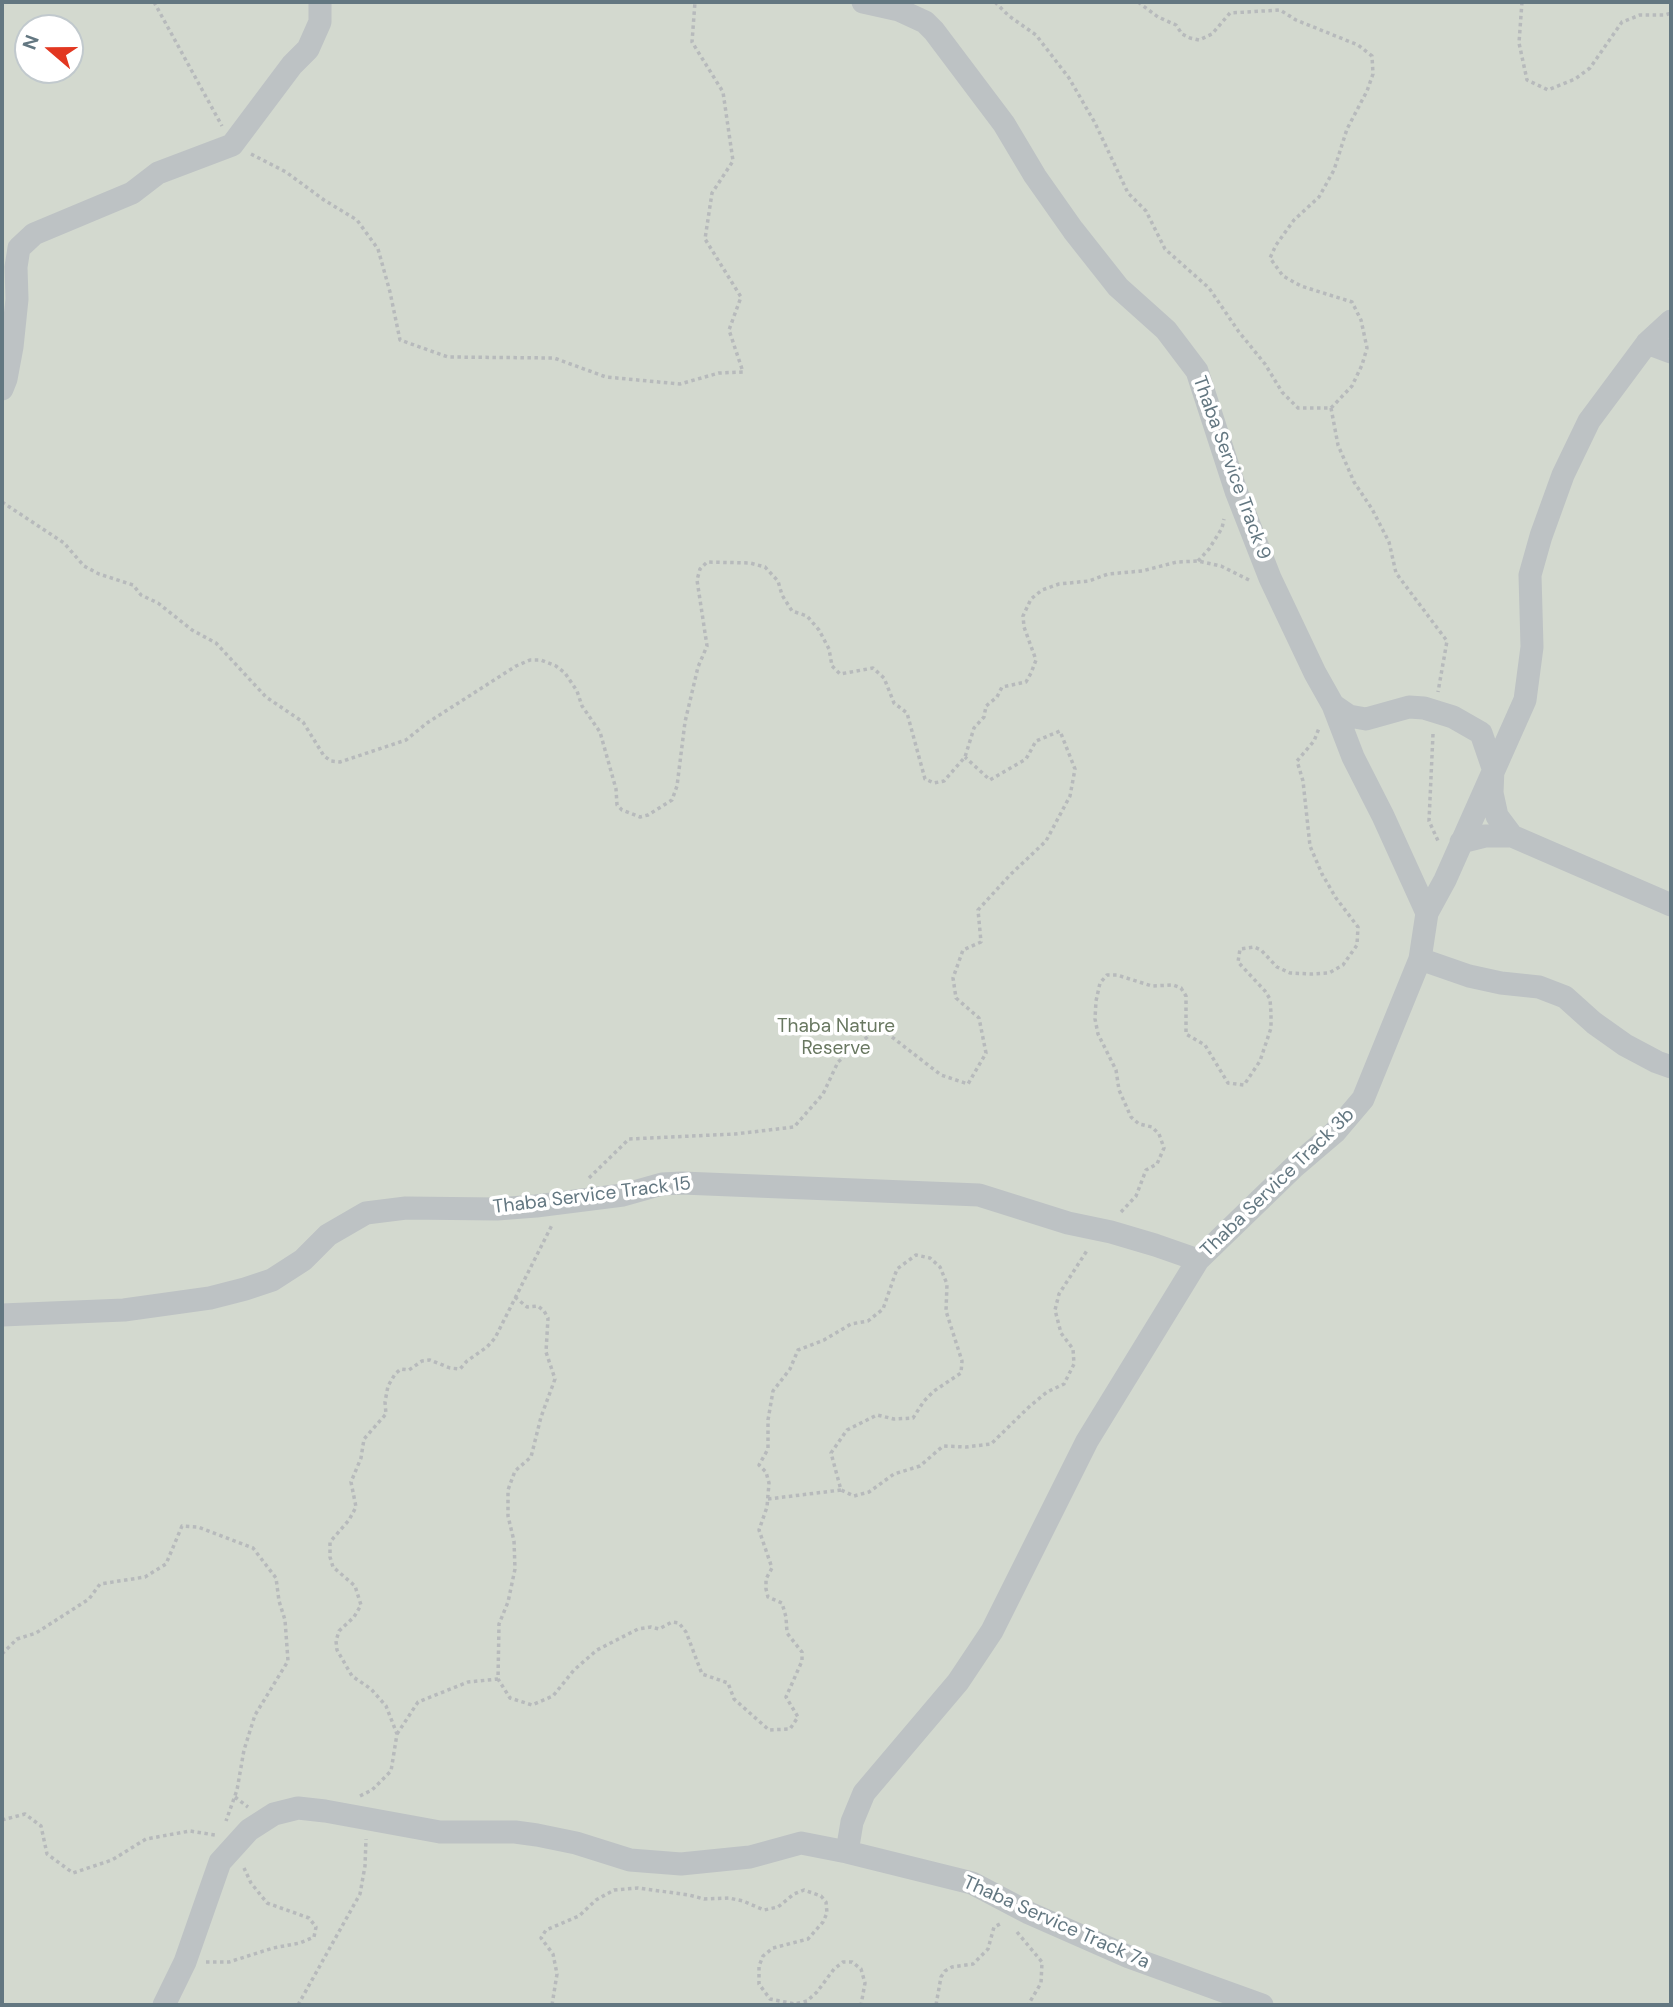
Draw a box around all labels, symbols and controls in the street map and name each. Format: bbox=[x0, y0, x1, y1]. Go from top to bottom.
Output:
north arrow bbox=[14, 14, 84, 84]
text: N bbox=[17, 32, 45, 53]
street label: Thaba Service Track 9 bbox=[1187, 373, 1275, 563]
park label: Thaba Nature Reserve bbox=[777, 1016, 895, 1060]
street label: Thaba Service Track 3b bbox=[1196, 1104, 1360, 1262]
street label: Thaba Service Track 15 bbox=[492, 1173, 692, 1219]
street label: Thaba Service Track 7a bbox=[959, 1872, 1153, 1974]

